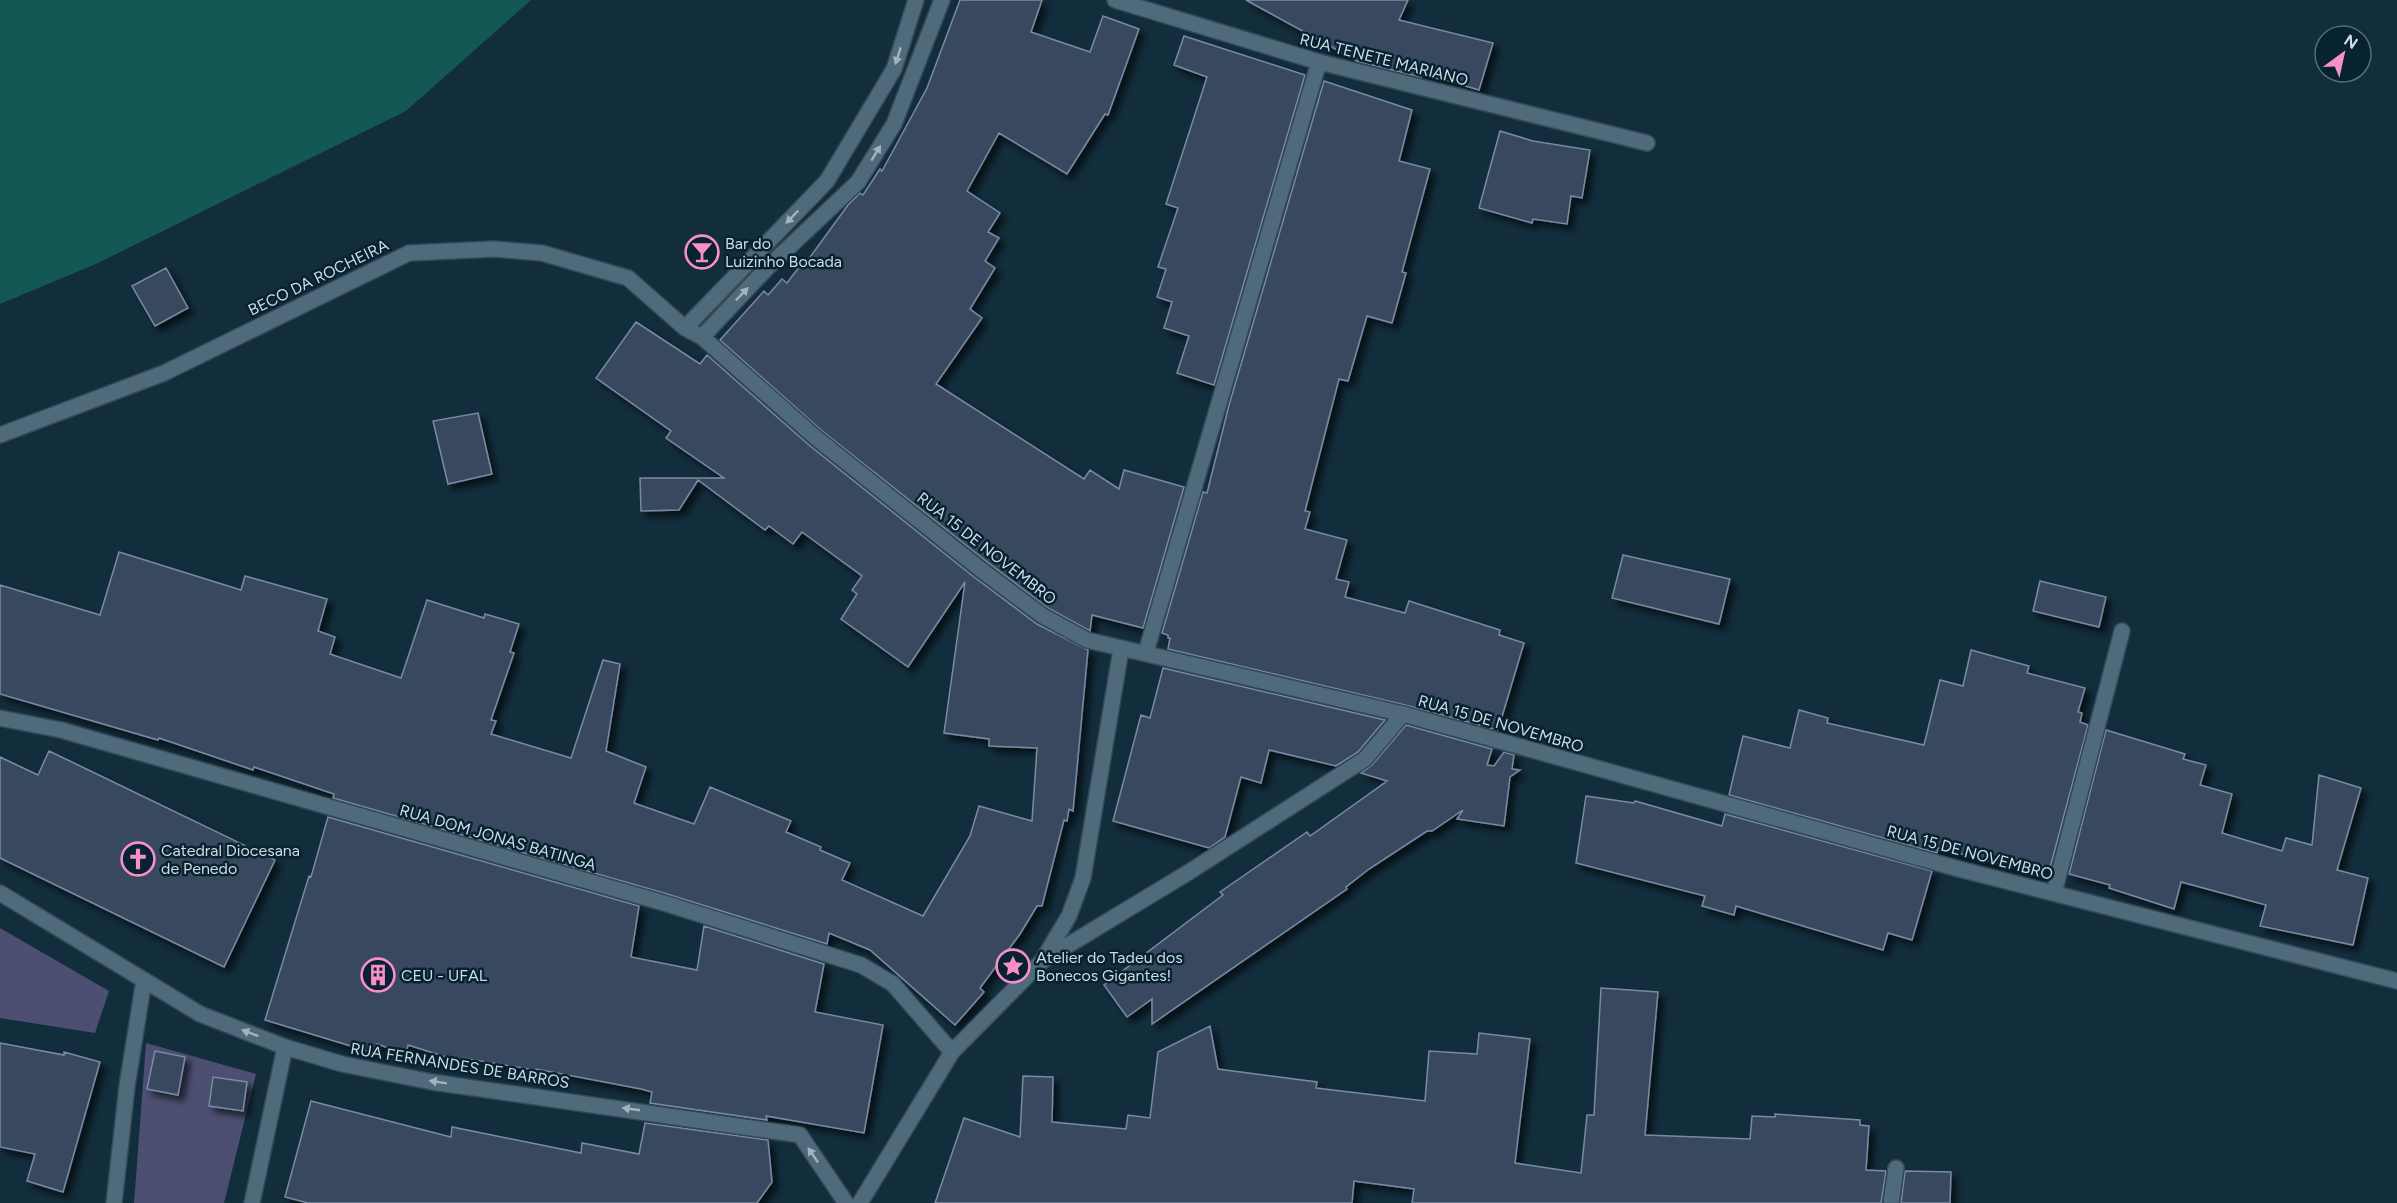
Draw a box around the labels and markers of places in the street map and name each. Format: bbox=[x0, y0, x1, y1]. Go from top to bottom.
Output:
bar icon: Bar do Luizinho Bocada bbox=[684, 234, 720, 270]
place label: Bar do Luizinho Bocada bbox=[725, 234, 842, 271]
church icon: Catedral Diocesana de Penedo bbox=[120, 841, 156, 877]
place label: Catedral Diocesana de Penedo bbox=[161, 841, 300, 878]
place icon: Atelier do Tadeu dos Bonecos Gigantes! bbox=[995, 948, 1031, 984]
place label: Atelier do Tadeu dos Bonecos Gigantes! bbox=[1036, 948, 1183, 985]
building icon: CEU - UFAL bbox=[360, 957, 396, 993]
place label: CEU - UFAL bbox=[401, 966, 488, 985]

